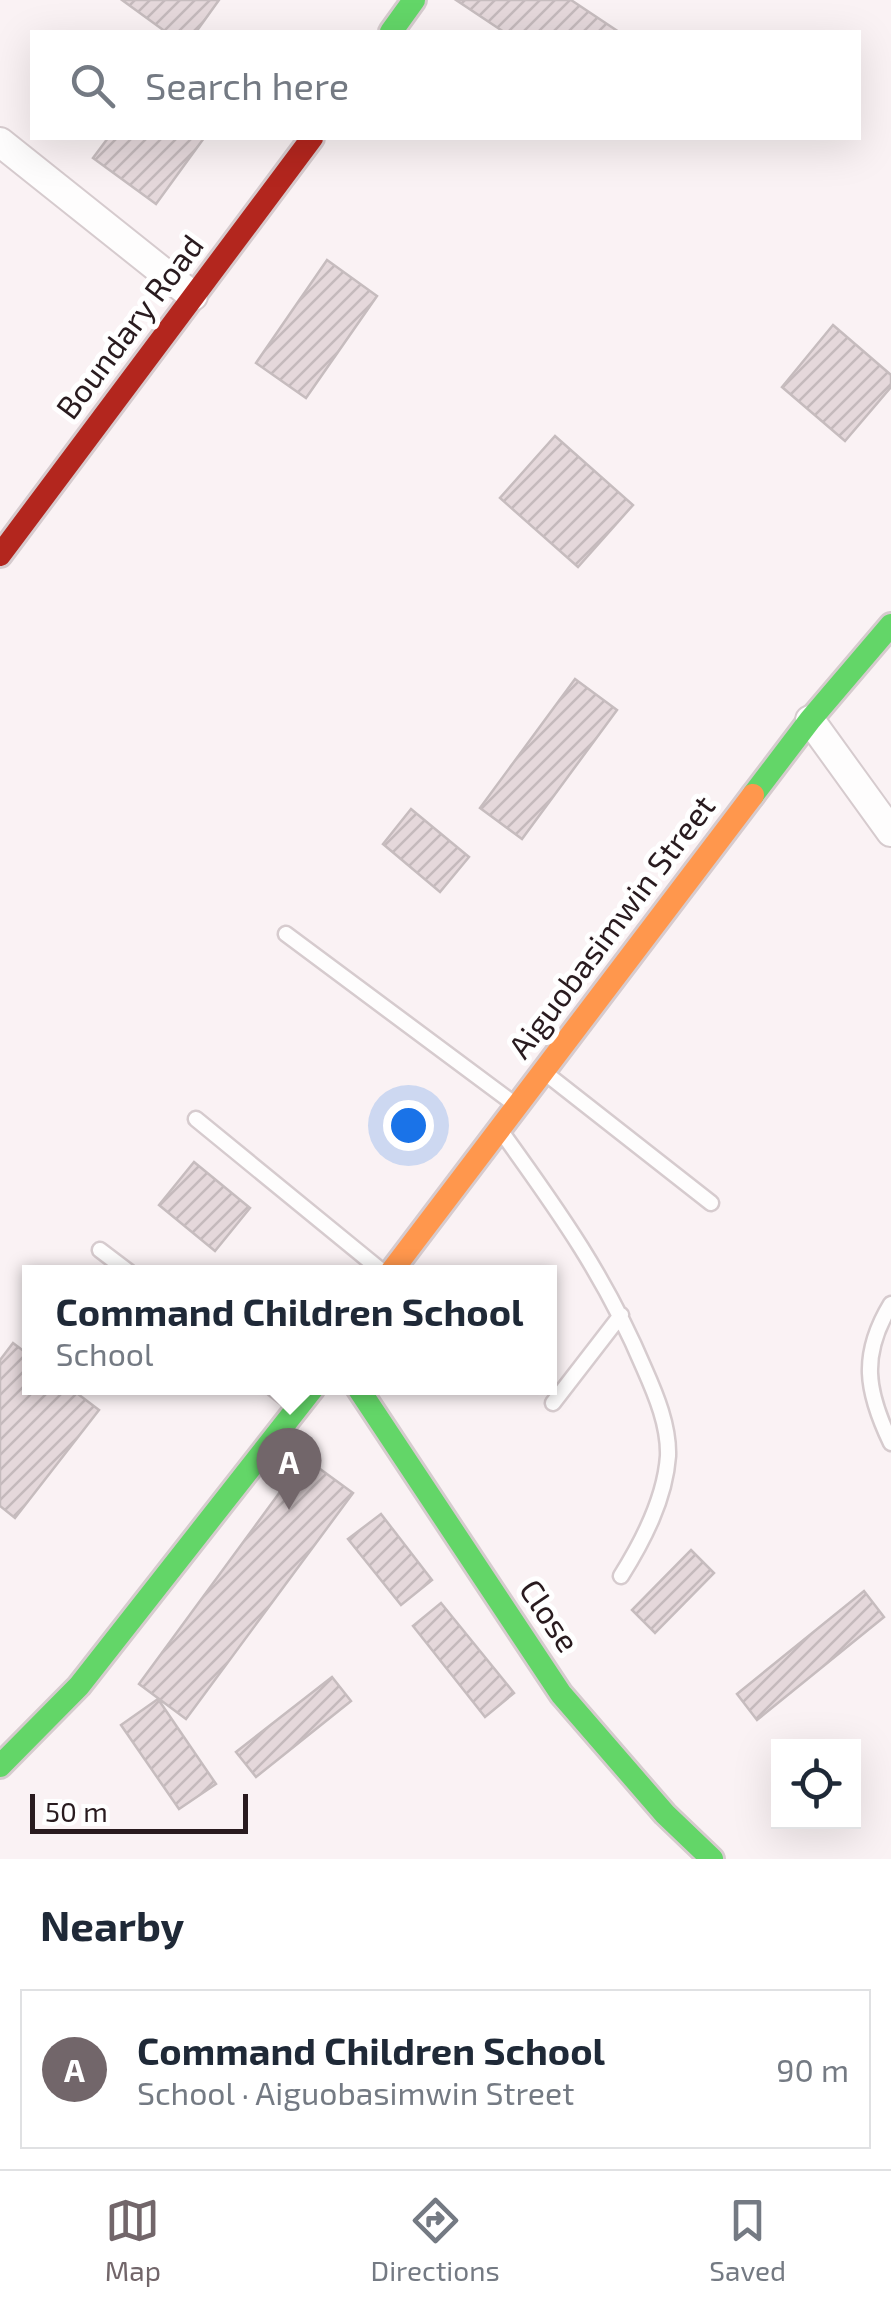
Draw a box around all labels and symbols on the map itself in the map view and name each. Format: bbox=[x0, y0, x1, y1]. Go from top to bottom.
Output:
street label: Boundary Road bbox=[47, 226, 210, 425]
street label: Aiguobasimwin Street bbox=[499, 787, 722, 1065]
your location bbox=[383, 1100, 434, 1151]
pin: A bbox=[256, 1428, 322, 1510]
street label: Close bbox=[513, 1571, 589, 1658]
scale bar bbox=[30, 1789, 248, 1834]

